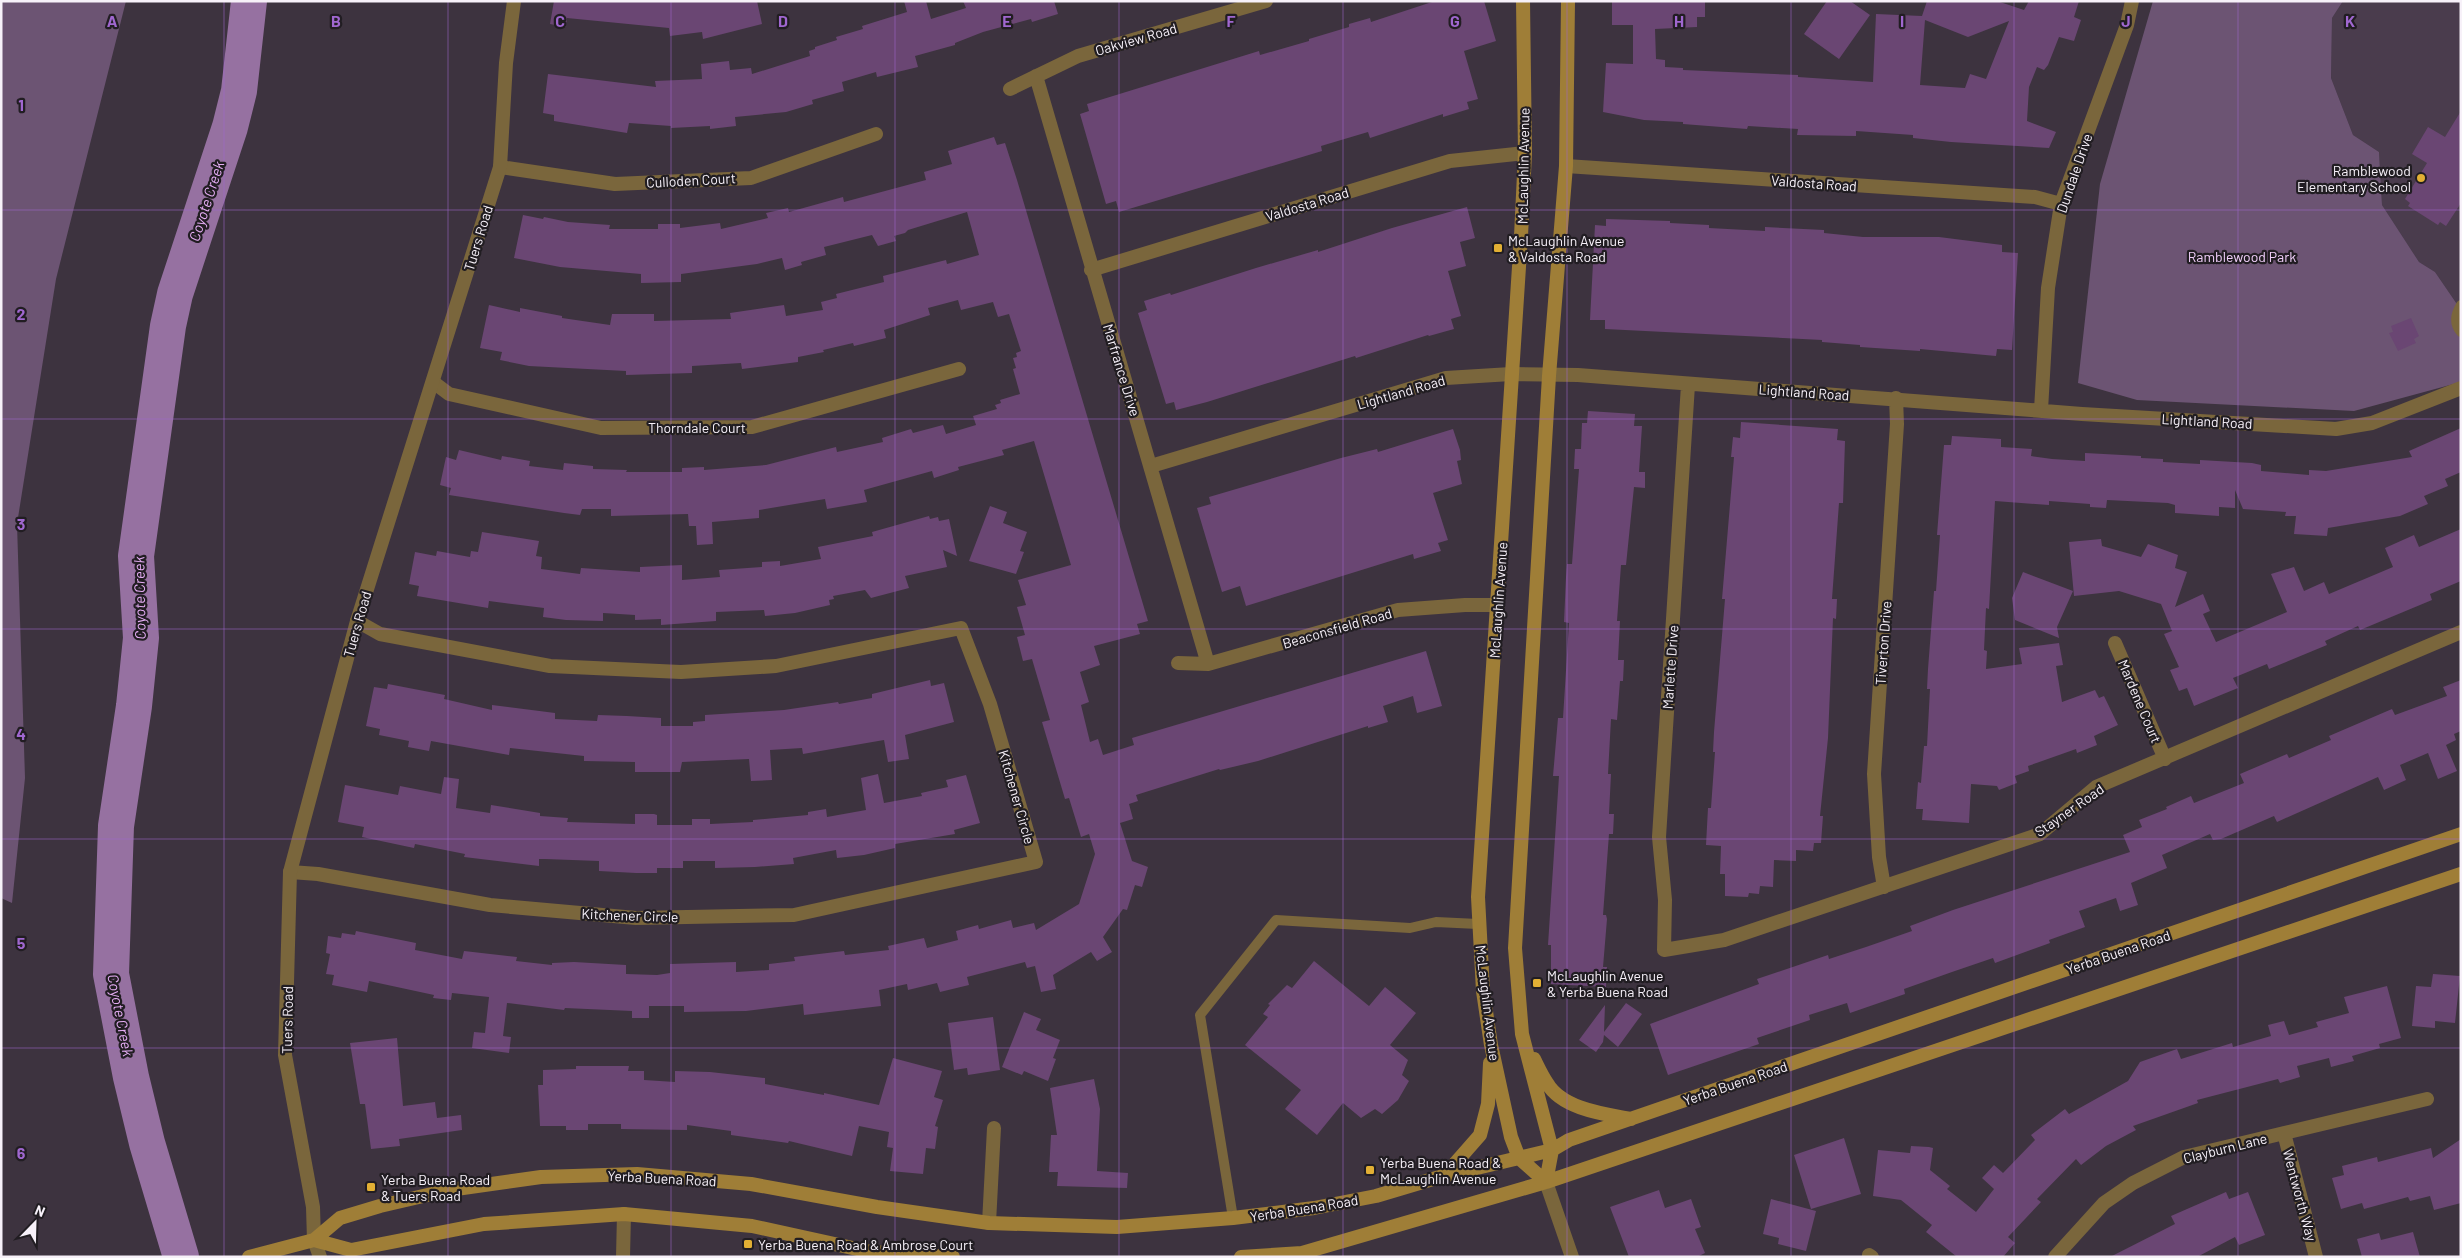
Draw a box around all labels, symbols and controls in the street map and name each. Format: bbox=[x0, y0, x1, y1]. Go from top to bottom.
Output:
text: A bbox=[107, 11, 118, 30]
text: B bbox=[331, 11, 341, 30]
text: C bbox=[555, 11, 565, 30]
text: D bbox=[778, 11, 788, 30]
text: E bbox=[1002, 11, 1012, 30]
text: F bbox=[1227, 11, 1236, 30]
text: G bbox=[1450, 11, 1460, 30]
text: H bbox=[1674, 11, 1684, 30]
text: I bbox=[1900, 11, 1904, 30]
text: J bbox=[2121, 11, 2131, 30]
text: K bbox=[2345, 11, 2355, 30]
street label: Oakview Road bbox=[1093, 19, 1179, 59]
text: 1 bbox=[18, 95, 24, 114]
street label: McLaughlin Avenue bbox=[1513, 108, 1533, 224]
street label: Dundale Drive bbox=[2052, 131, 2096, 215]
water label: Coyote Creek bbox=[185, 158, 228, 243]
place label: Ramblewood Elementary School bbox=[2297, 162, 2411, 195]
street label: Culloden Court bbox=[646, 169, 736, 191]
street label: Valdosta Road bbox=[1771, 172, 1857, 194]
marker: Ramblewood Elementary School bbox=[2415, 172, 2427, 184]
street label: Valdosta Road bbox=[1263, 183, 1351, 225]
street label: Tuers Road bbox=[460, 203, 496, 273]
place label: McLaughlin Avenue & Valdosta Road bbox=[1508, 232, 1625, 265]
marker: McLaughlin Avenue & Valdosta Road bbox=[1492, 242, 1504, 254]
park label: Ramblewood Park bbox=[2188, 248, 2296, 265]
text: 2 bbox=[17, 304, 26, 323]
street label: Marfrance Drive bbox=[1100, 322, 1144, 418]
street label: Lightland Road bbox=[1355, 371, 1447, 413]
street label: Lightland Road bbox=[1758, 380, 1850, 404]
street label: Lightland Road bbox=[2161, 410, 2253, 432]
street label: Thorndale Court bbox=[648, 419, 746, 436]
text: 3 bbox=[17, 514, 25, 533]
street label: McLaughlin Avenue bbox=[1485, 541, 1511, 659]
water label: Coyote Creek bbox=[129, 555, 149, 640]
street label: Tuers Road bbox=[339, 589, 375, 659]
street label: Tiverton Drive bbox=[1872, 600, 1894, 686]
street label: Beaconsfield Road bbox=[1280, 604, 1394, 652]
street label: Marlette Drive bbox=[1659, 624, 1681, 710]
street label: Mardene Court bbox=[2115, 657, 2165, 745]
text: 4 bbox=[16, 724, 26, 743]
street label: Kitchener Circle bbox=[995, 748, 1039, 846]
street label: Stayner Road bbox=[2031, 780, 2107, 840]
street label: Kitchener Circle bbox=[581, 905, 679, 925]
street label: Yerba Buena Road bbox=[2064, 926, 2172, 978]
text: 5 bbox=[17, 933, 26, 952]
street label: McLaughlin Avenue bbox=[1472, 944, 1504, 1062]
place label: McLaughlin Avenue & Yerba Buena Road bbox=[1547, 967, 1668, 1000]
water label: Coyote Creek bbox=[104, 972, 138, 1058]
marker: McLaughlin Avenue & Yerba Buena Road bbox=[1531, 977, 1543, 989]
street label: Tuers Road bbox=[278, 986, 296, 1054]
street label: Yerba Buena Road bbox=[1681, 1057, 1789, 1109]
street label: Clayburn Lane bbox=[2181, 1129, 2269, 1167]
text: 6 bbox=[17, 1143, 26, 1162]
street label: Wentworth Way bbox=[2279, 1147, 2321, 1244]
place label: Yerba Buena Road & McLaughlin Avenue bbox=[1380, 1154, 1501, 1187]
marker: Yerba Buena Road & McLaughlin Avenue bbox=[1364, 1164, 1376, 1176]
street label: Yerba Buena Road bbox=[607, 1167, 717, 1189]
place label: Yerba Buena Road & Tuers Road bbox=[381, 1171, 490, 1204]
marker: Yerba Buena Road & Tuers Road bbox=[365, 1181, 377, 1193]
street label: Yerba Buena Road bbox=[1249, 1191, 1359, 1225]
north arrow bbox=[10, 1198, 60, 1248]
text: N bbox=[33, 1201, 48, 1220]
place label: Yerba Buena Road & Ambrose Court bbox=[758, 1236, 973, 1253]
marker: Yerba Buena Road & Ambrose Court bbox=[742, 1238, 754, 1250]

